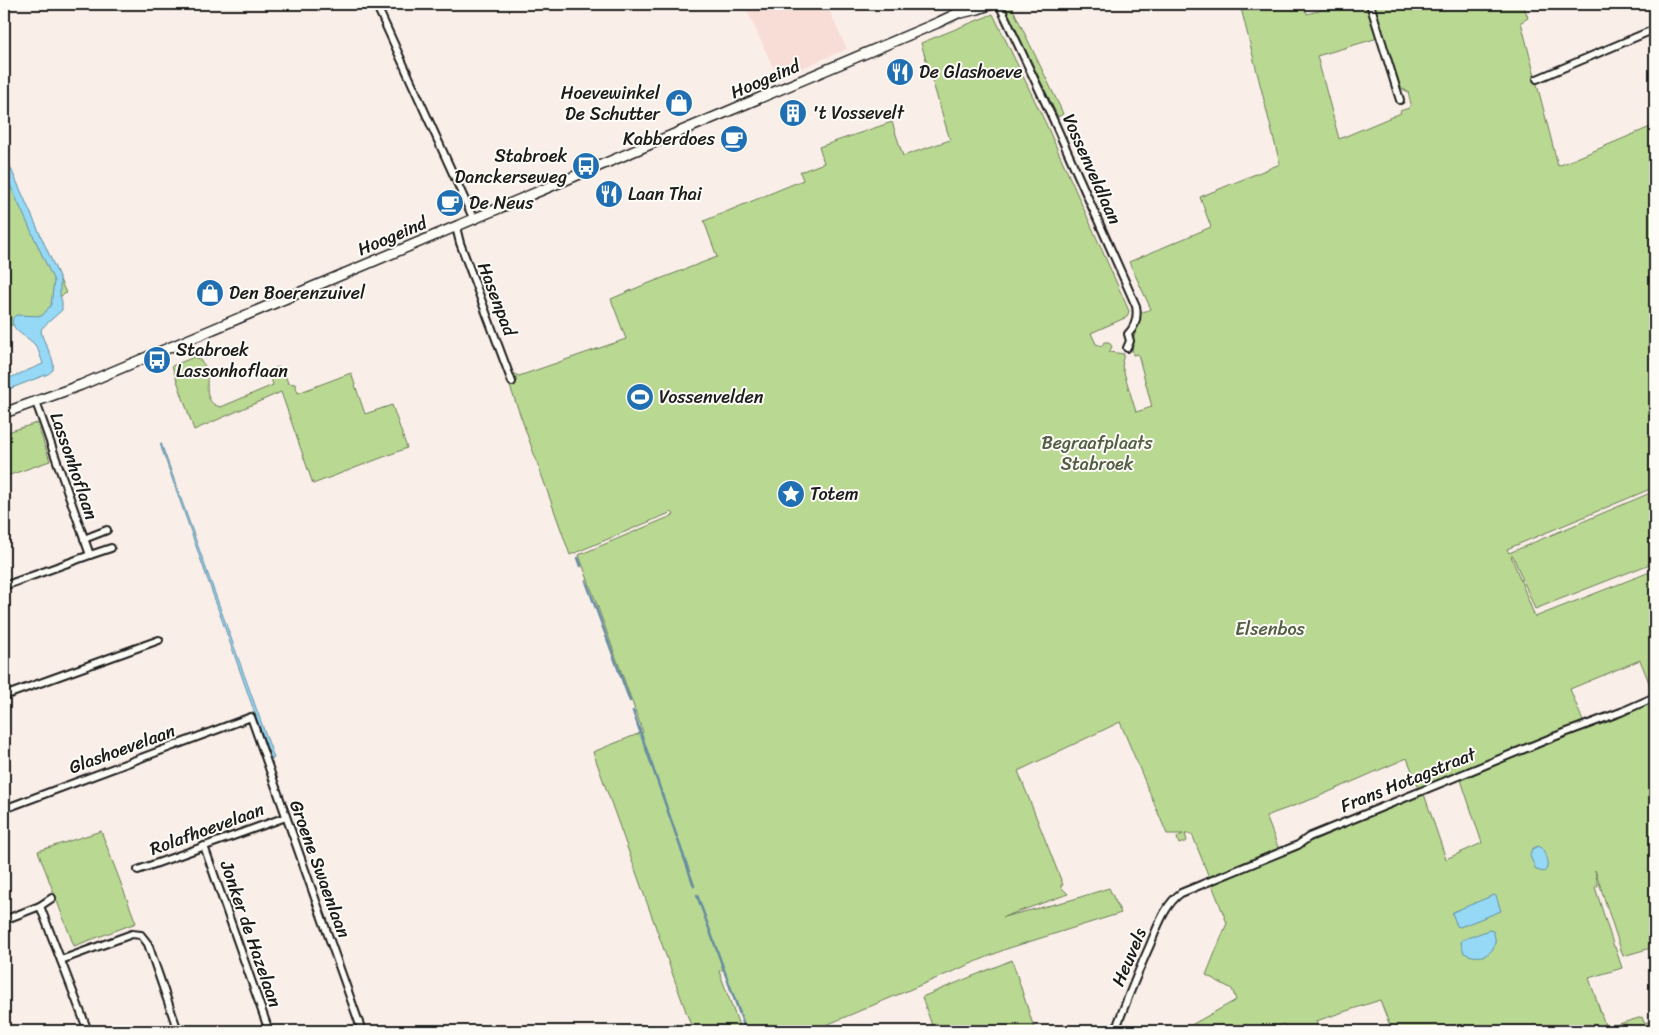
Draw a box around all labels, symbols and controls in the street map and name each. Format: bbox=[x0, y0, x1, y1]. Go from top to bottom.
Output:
street label: Hoogeind bbox=[725, 49, 806, 108]
place label: De Glashoeve bbox=[919, 56, 1023, 88]
restaurant icon: De Glashoeve bbox=[885, 57, 915, 87]
place label: Hoevewinkel De Schutter bbox=[561, 77, 662, 130]
shop icon: Hoevewinkel De Schutter bbox=[664, 88, 694, 118]
place label: 't Vossevelt bbox=[812, 97, 905, 129]
building icon: 't Vossevelt bbox=[778, 98, 808, 128]
street label: Vossenveldlaan bbox=[1053, 108, 1131, 230]
place label: Kabberdoes bbox=[623, 123, 716, 155]
cafe icon: Kabberdoes bbox=[719, 124, 749, 154]
place label: Stabroek Danckerseweg bbox=[455, 140, 567, 193]
bus stop icon: Stabroek Danckerseweg bbox=[571, 151, 601, 181]
place label: Laan Thai bbox=[628, 178, 703, 210]
restaurant icon: Laan Thai bbox=[594, 179, 624, 209]
place label: De Neus bbox=[469, 187, 534, 219]
cafe icon: De Neus bbox=[435, 188, 465, 218]
street label: Hoogeind bbox=[352, 206, 433, 265]
street label: Hasenpad bbox=[468, 257, 526, 342]
place label: Den Boerenzuivel bbox=[229, 277, 366, 309]
shop icon: Den Boerenzuivel bbox=[195, 278, 225, 308]
place label: Stabroek Lassonhoflaan bbox=[176, 334, 288, 387]
bus stop icon: Stabroek Lassonhoflaan bbox=[142, 345, 172, 375]
place label: Vossenvelden bbox=[659, 381, 764, 413]
sports icon: Vossenvelden bbox=[625, 382, 655, 412]
street label: Lassonhoflaan bbox=[41, 408, 107, 524]
park label: Begraafplaats Stabroek bbox=[1041, 427, 1153, 480]
place label: Totem bbox=[810, 478, 859, 510]
place icon: Totem bbox=[776, 479, 806, 509]
park label: Elsenbos bbox=[1235, 613, 1306, 645]
street label: Glashoevelaan bbox=[64, 715, 180, 783]
street label: Frans Hotagstraat bbox=[1335, 738, 1481, 822]
street label: Rolafhoevelaan bbox=[145, 793, 269, 865]
street label: Groene Swaenlaan bbox=[280, 796, 360, 943]
street label: Jonker de Hazelaan bbox=[211, 855, 291, 1012]
street label: Heuvels bbox=[1102, 922, 1156, 991]

